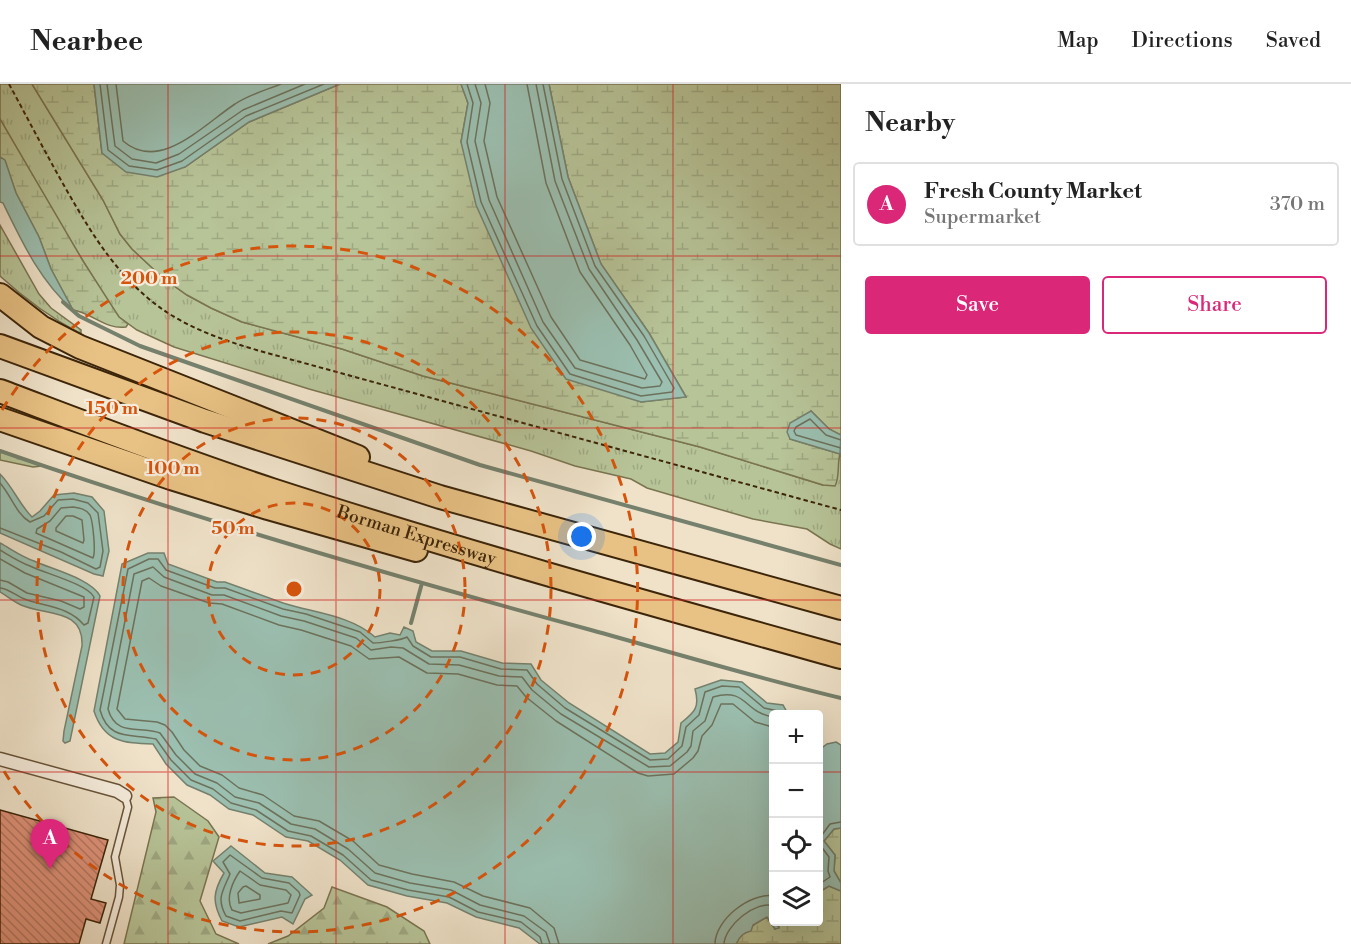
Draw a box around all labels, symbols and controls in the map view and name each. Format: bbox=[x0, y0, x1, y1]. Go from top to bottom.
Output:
text: Nearbee bbox=[30, 24, 143, 59]
text: Map bbox=[1057, 28, 1099, 54]
text: Directions bbox=[1132, 28, 1233, 54]
text: Saved bbox=[1266, 28, 1321, 54]
text: Nearby bbox=[865, 107, 955, 139]
text: Fresh County Market bbox=[924, 178, 1142, 205]
text: A bbox=[879, 192, 894, 217]
text: 370 m bbox=[1270, 192, 1325, 217]
text: Supermarket bbox=[924, 205, 1041, 230]
text: 200 m bbox=[121, 267, 178, 290]
button: Save bbox=[865, 276, 1090, 334]
button: Share bbox=[1102, 276, 1327, 334]
text: 150 m bbox=[86, 397, 139, 420]
text: 100 m bbox=[146, 457, 200, 480]
street label: Borman Expressway bbox=[333, 500, 499, 570]
text: 50 m bbox=[211, 517, 255, 540]
your location bbox=[567, 522, 596, 551]
centre of rings bbox=[284, 579, 304, 599]
map controls bbox=[769, 710, 823, 926]
button: + bbox=[769, 710, 823, 764]
button: − bbox=[769, 764, 823, 818]
button: locate bbox=[769, 818, 823, 872]
pin: A bbox=[31, 820, 70, 869]
button: layers bbox=[769, 872, 823, 926]

